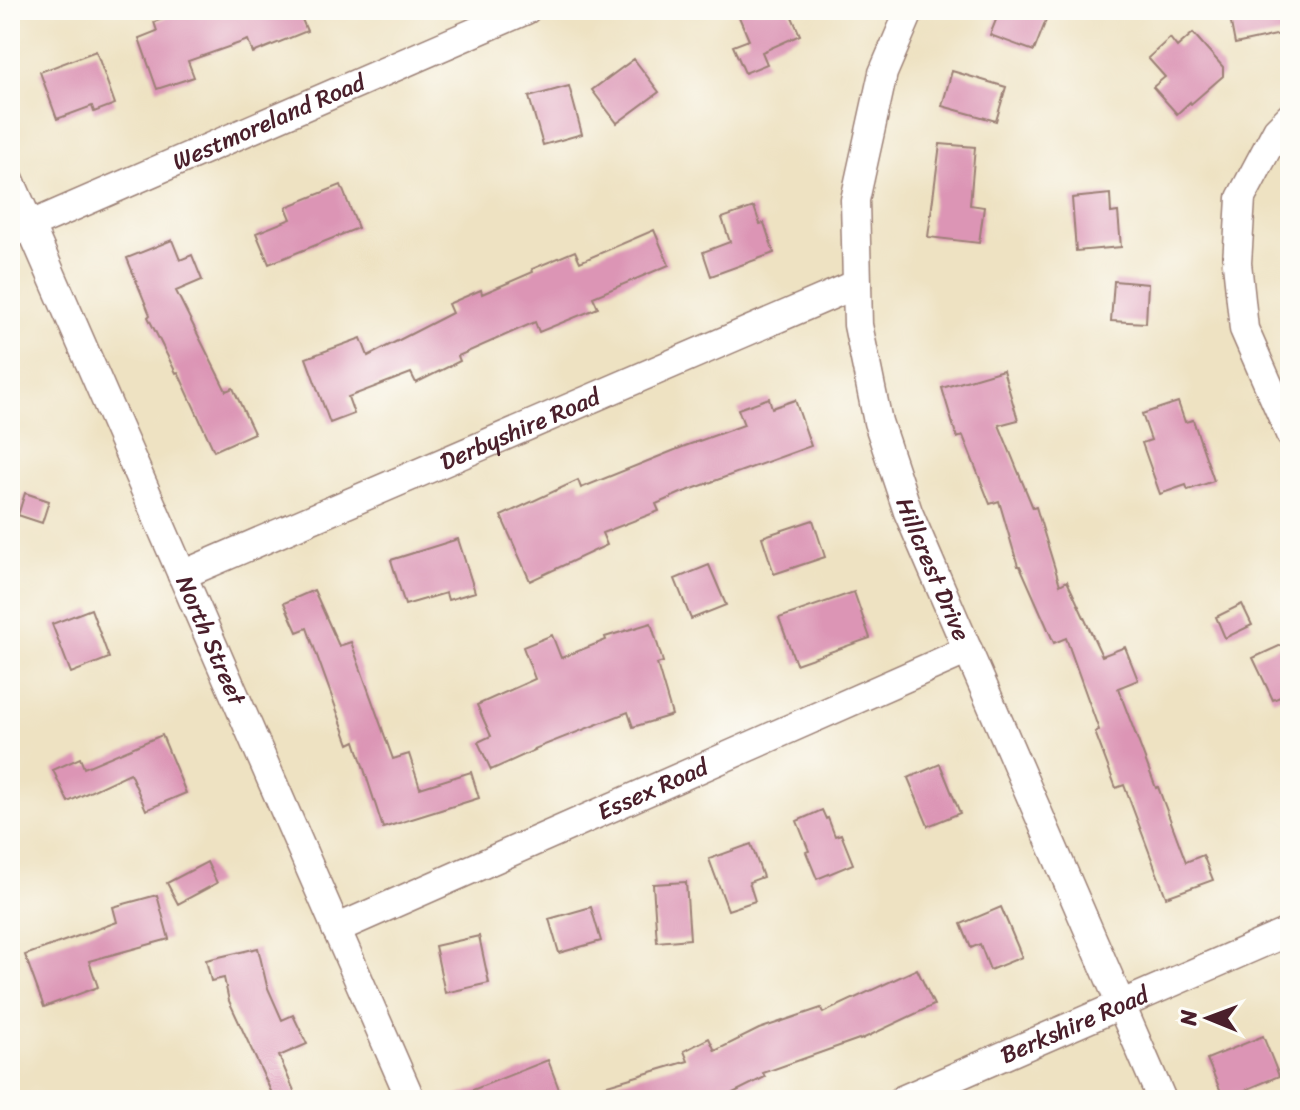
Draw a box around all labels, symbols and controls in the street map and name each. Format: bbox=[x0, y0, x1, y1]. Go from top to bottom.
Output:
street label: Westmoreland Road bbox=[165, 61, 373, 182]
street label: Derbyshire Road bbox=[433, 375, 609, 482]
street label: Hillcrest Drive bbox=[884, 492, 982, 648]
street label: North Street bbox=[164, 569, 258, 713]
street label: Essex Road bbox=[590, 745, 717, 832]
street label: Berkshire Road bbox=[993, 974, 1157, 1076]
north arrow bbox=[1168, 978, 1248, 1058]
text: N bbox=[1169, 1009, 1208, 1027]

